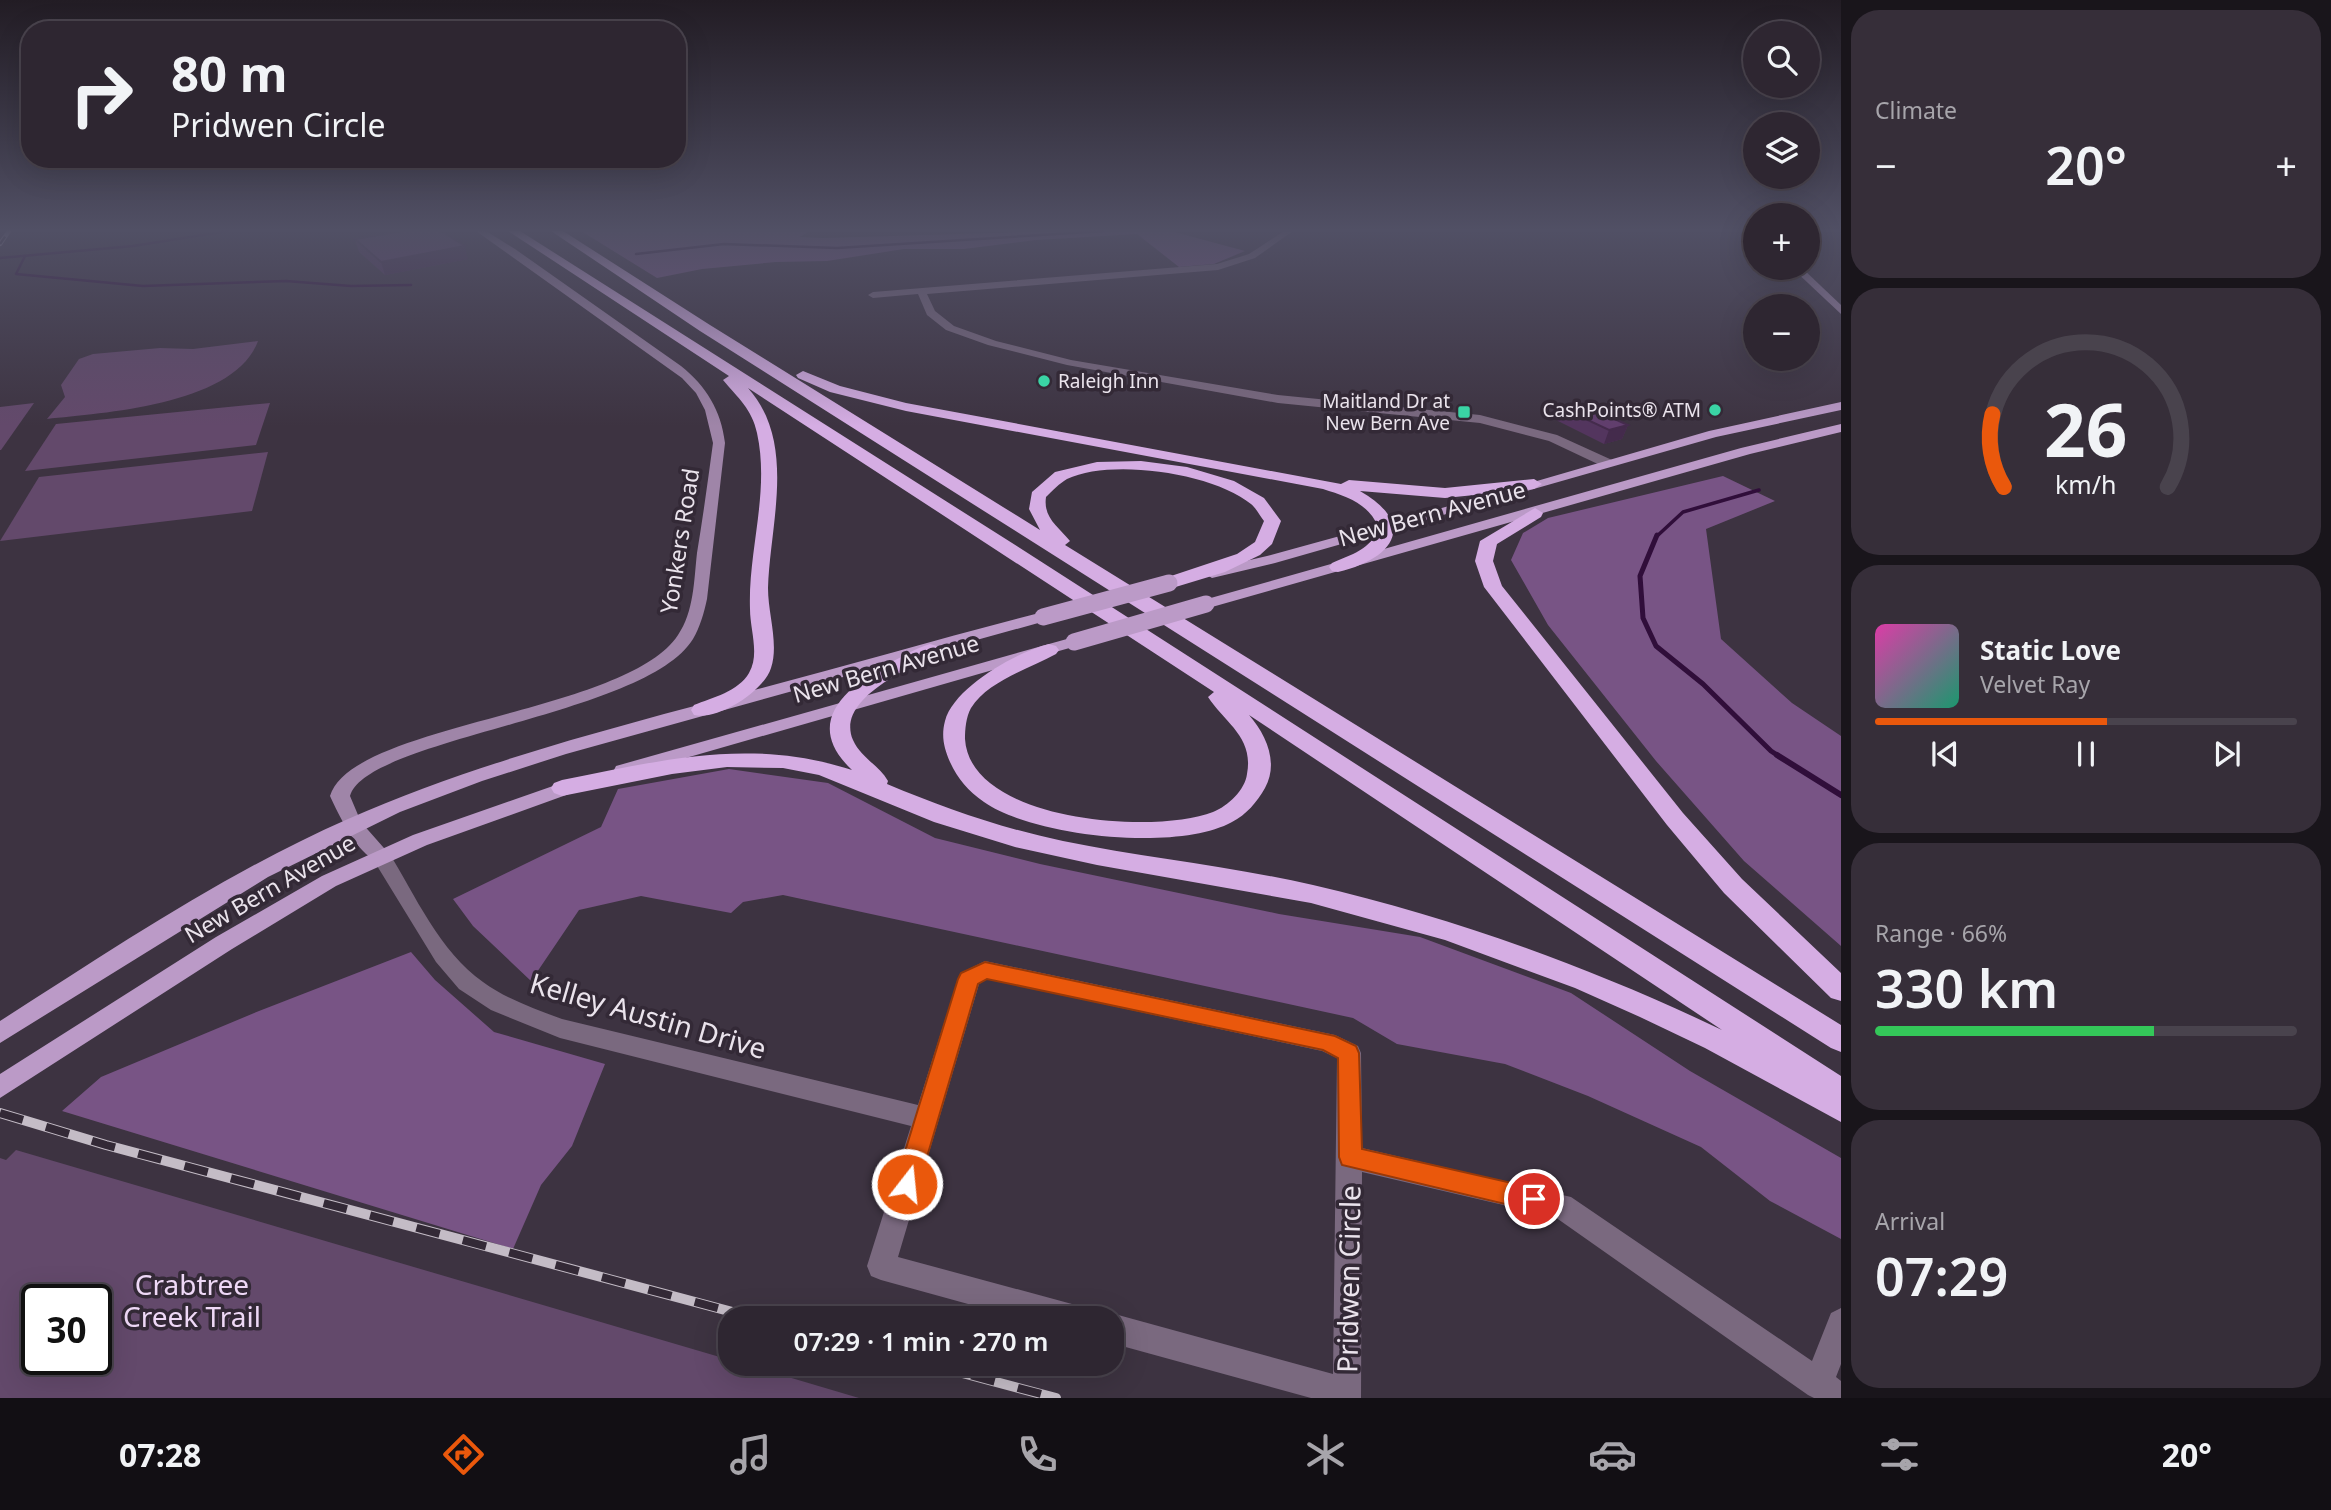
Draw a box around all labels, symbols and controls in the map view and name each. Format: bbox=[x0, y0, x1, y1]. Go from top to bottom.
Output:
map controls bbox=[1743, 21, 1820, 371]
button: search bbox=[1743, 21, 1820, 98]
text: 80 m bbox=[171, 40, 288, 106]
icon: right bbox=[56, 49, 147, 140]
text: Climate bbox=[1875, 94, 1957, 126]
text: Pridwen Circle bbox=[171, 103, 386, 146]
button: layers bbox=[1743, 112, 1820, 189]
text: 20° bbox=[2045, 129, 2127, 200]
text: − bbox=[1875, 139, 1897, 191]
text: + bbox=[2275, 139, 2297, 191]
button: + bbox=[1743, 203, 1820, 280]
button: − bbox=[1743, 294, 1820, 371]
place label: Raleigh Inn bbox=[1058, 368, 1159, 394]
marker: Raleigh Inn bbox=[1036, 373, 1052, 389]
text: 26 bbox=[2044, 380, 2128, 479]
place label: Maitland Dr at New Bern Ave bbox=[1322, 388, 1450, 436]
place label: CashPoints® ATM bbox=[1543, 397, 1701, 423]
marker: CashPoints® ATM bbox=[1707, 402, 1723, 418]
marker: Maitland Dr at New Bern Ave bbox=[1456, 404, 1472, 420]
street label: Yonkers Road bbox=[652, 466, 706, 616]
text: km/h bbox=[2055, 467, 2117, 501]
street label: New Bern Avenue bbox=[1335, 473, 1529, 553]
street label: New Bern Avenue bbox=[789, 626, 983, 710]
text: Static Love bbox=[1980, 632, 2121, 668]
text: Velvet Ray bbox=[1980, 668, 2090, 700]
icon: previous bbox=[1926, 735, 1964, 773]
icon: pause bbox=[2067, 735, 2105, 773]
icon: next bbox=[2208, 735, 2246, 773]
street label: New Bern Avenue bbox=[178, 826, 361, 950]
text: Range · 66% bbox=[1875, 917, 2007, 949]
text: 330 km bbox=[1875, 952, 2058, 1023]
street label: Kelley Austin Drive bbox=[526, 963, 771, 1067]
position arrow bbox=[870, 1147, 944, 1221]
pin bbox=[1504, 1169, 1564, 1229]
icon: arrive bbox=[1515, 1180, 1553, 1218]
street label: Pridwen Circle bbox=[1327, 1185, 1369, 1373]
text: Arrival bbox=[1875, 1205, 1945, 1237]
text: 07:29 bbox=[1875, 1240, 2008, 1311]
park label: Crabtree Creek Trail bbox=[123, 1265, 261, 1335]
speed limit sign: 30 bbox=[21, 1284, 112, 1375]
text: 07:29 · 1 min · 270 m bbox=[794, 1323, 1048, 1359]
icon: directions bbox=[439, 1430, 488, 1479]
icon: music bbox=[726, 1430, 775, 1479]
icon: phone bbox=[1013, 1430, 1062, 1479]
icon: climate bbox=[1301, 1430, 1350, 1479]
icon: car bbox=[1588, 1430, 1637, 1479]
icon: filters bbox=[1875, 1430, 1924, 1479]
text: 07:28 bbox=[119, 1433, 201, 1476]
text: 20° bbox=[2162, 1433, 2212, 1476]

